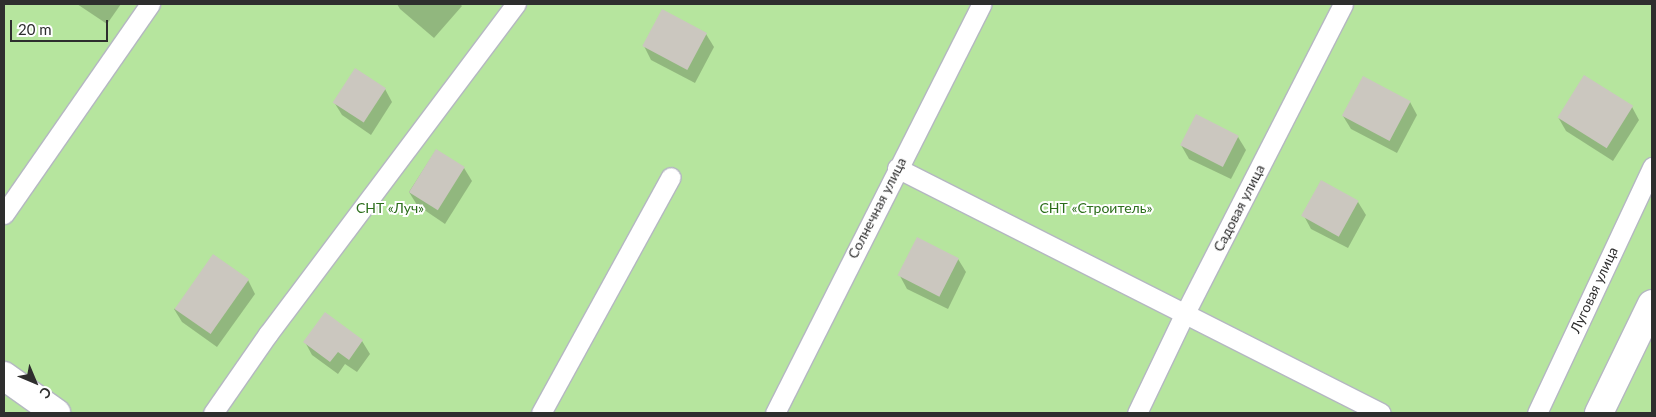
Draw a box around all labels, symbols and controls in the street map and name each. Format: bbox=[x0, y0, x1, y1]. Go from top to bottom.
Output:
scale bar bbox=[12, 10, 110, 42]
text: 20 m bbox=[18, 20, 52, 38]
street label: Солнечная улица bbox=[844, 155, 910, 261]
street label: Садовая улица bbox=[1210, 162, 1268, 254]
park label: СНТ «Луч» bbox=[356, 200, 424, 216]
park label: СНТ «Строитель» bbox=[1040, 200, 1152, 216]
street label: Луговая улица bbox=[1567, 244, 1621, 336]
north arrow bbox=[10, 357, 60, 407]
text: С bbox=[37, 384, 55, 402]

